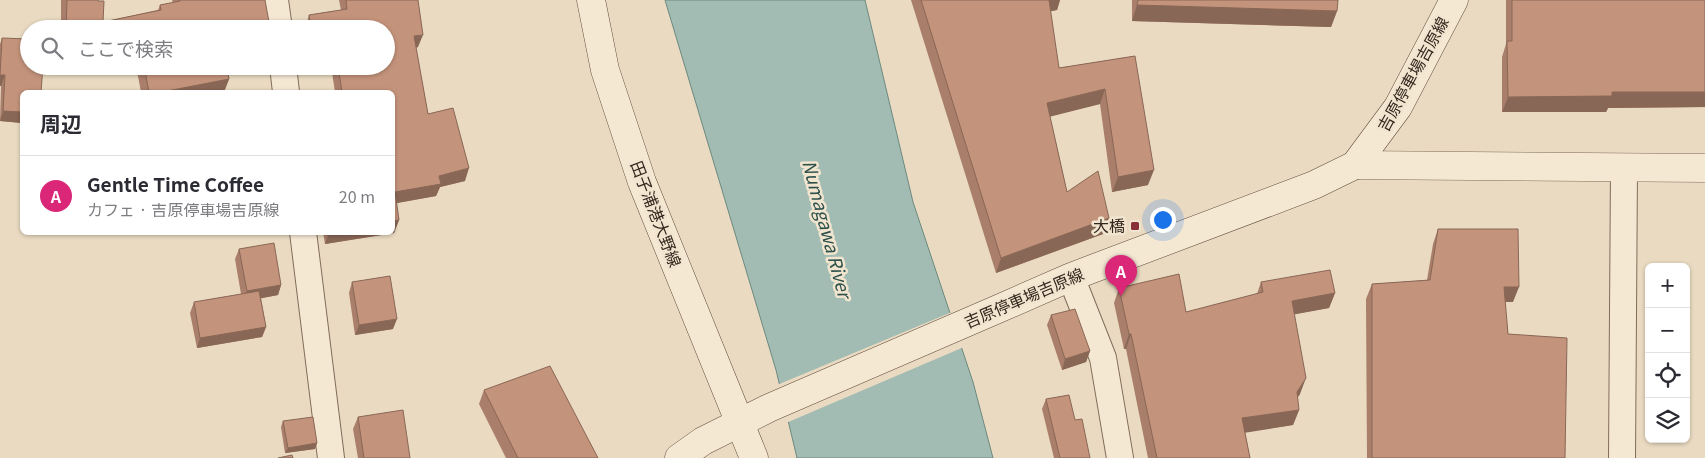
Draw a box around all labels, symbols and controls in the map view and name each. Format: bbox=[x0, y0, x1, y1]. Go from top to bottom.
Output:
street label: 吉原停車場吉原線 bbox=[1371, 12, 1454, 135]
search box bbox=[20, 20, 395, 75]
icon: search bbox=[38, 34, 66, 62]
text: ここで検索 bbox=[78, 34, 173, 61]
text: 周辺 bbox=[40, 108, 82, 138]
street label: 田子浦港大野線 bbox=[626, 157, 688, 270]
water label: Numagawa River bbox=[797, 157, 860, 303]
text: Gentle Time Coffee bbox=[87, 170, 264, 197]
text: A bbox=[51, 184, 61, 208]
text: 20 m bbox=[339, 184, 375, 208]
text: カフェ · 吉原停車場吉原線 bbox=[87, 197, 279, 221]
your location bbox=[1150, 207, 1176, 233]
place label: 大橋 bbox=[1093, 213, 1125, 237]
marker: 大橋 bbox=[1129, 220, 1141, 232]
pin: A bbox=[1105, 255, 1137, 296]
street label: 吉原停車場吉原線 bbox=[960, 261, 1087, 333]
map controls bbox=[1645, 263, 1690, 443]
button: + bbox=[1645, 263, 1690, 308]
button: − bbox=[1645, 308, 1690, 353]
button: locate bbox=[1645, 353, 1690, 398]
button: layers bbox=[1645, 398, 1690, 443]

